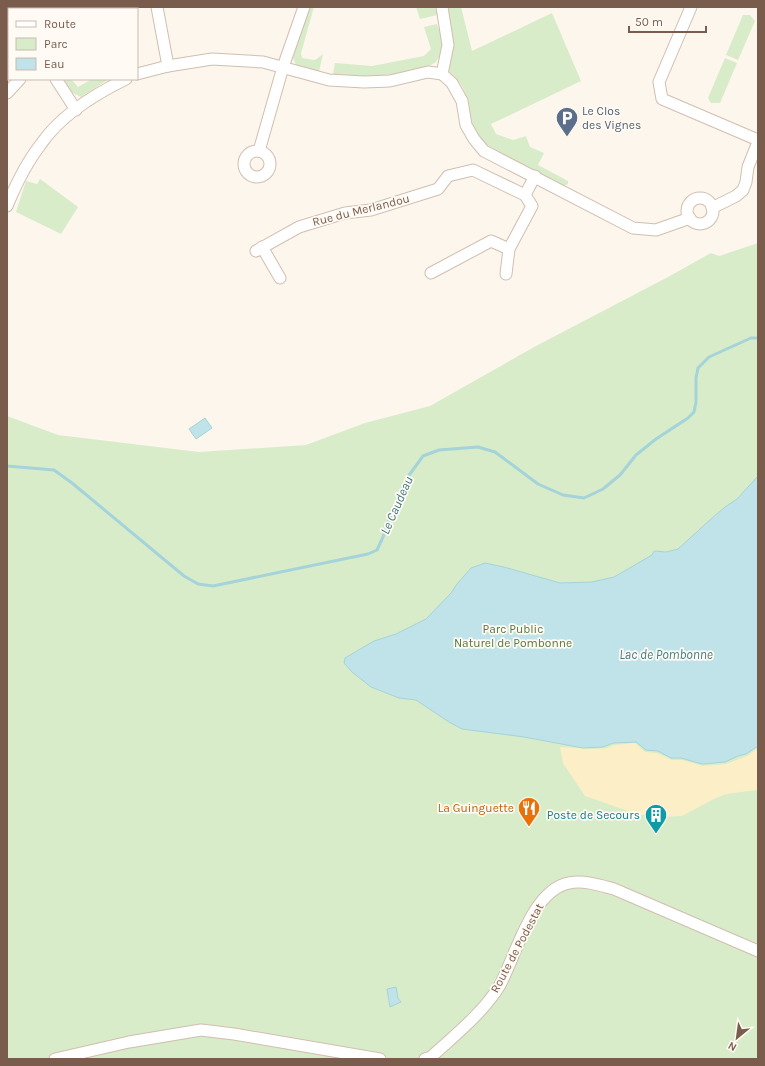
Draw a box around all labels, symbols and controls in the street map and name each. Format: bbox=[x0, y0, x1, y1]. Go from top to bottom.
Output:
legend bbox=[8, 8, 138, 80]
scale bar bbox=[629, 8, 706, 34]
text: 50 m bbox=[635, 15, 663, 29]
text: Route bbox=[44, 17, 76, 31]
text: Parc bbox=[44, 37, 68, 51]
text: Eau bbox=[44, 57, 65, 71]
place label: Le Clos des Vignes bbox=[582, 104, 641, 132]
parking icon: Le Clos des Vignes bbox=[554, 105, 580, 138]
street label: Rue du Merlandou bbox=[311, 191, 411, 229]
water label: Le Caudeau bbox=[377, 474, 416, 536]
park label: Parc Public Naturel de Pombonne bbox=[454, 622, 572, 650]
water label: Lac de Pombonne bbox=[619, 647, 713, 662]
restaurant icon: La Guinguette bbox=[516, 795, 542, 828]
place label: La Guinguette bbox=[438, 801, 514, 815]
building icon: Poste de Secours bbox=[643, 802, 669, 835]
place label: Poste de Secours bbox=[547, 808, 640, 822]
street label: Route de Podestat bbox=[488, 900, 547, 995]
north arrow bbox=[717, 1018, 757, 1058]
text: N bbox=[726, 1039, 739, 1054]

